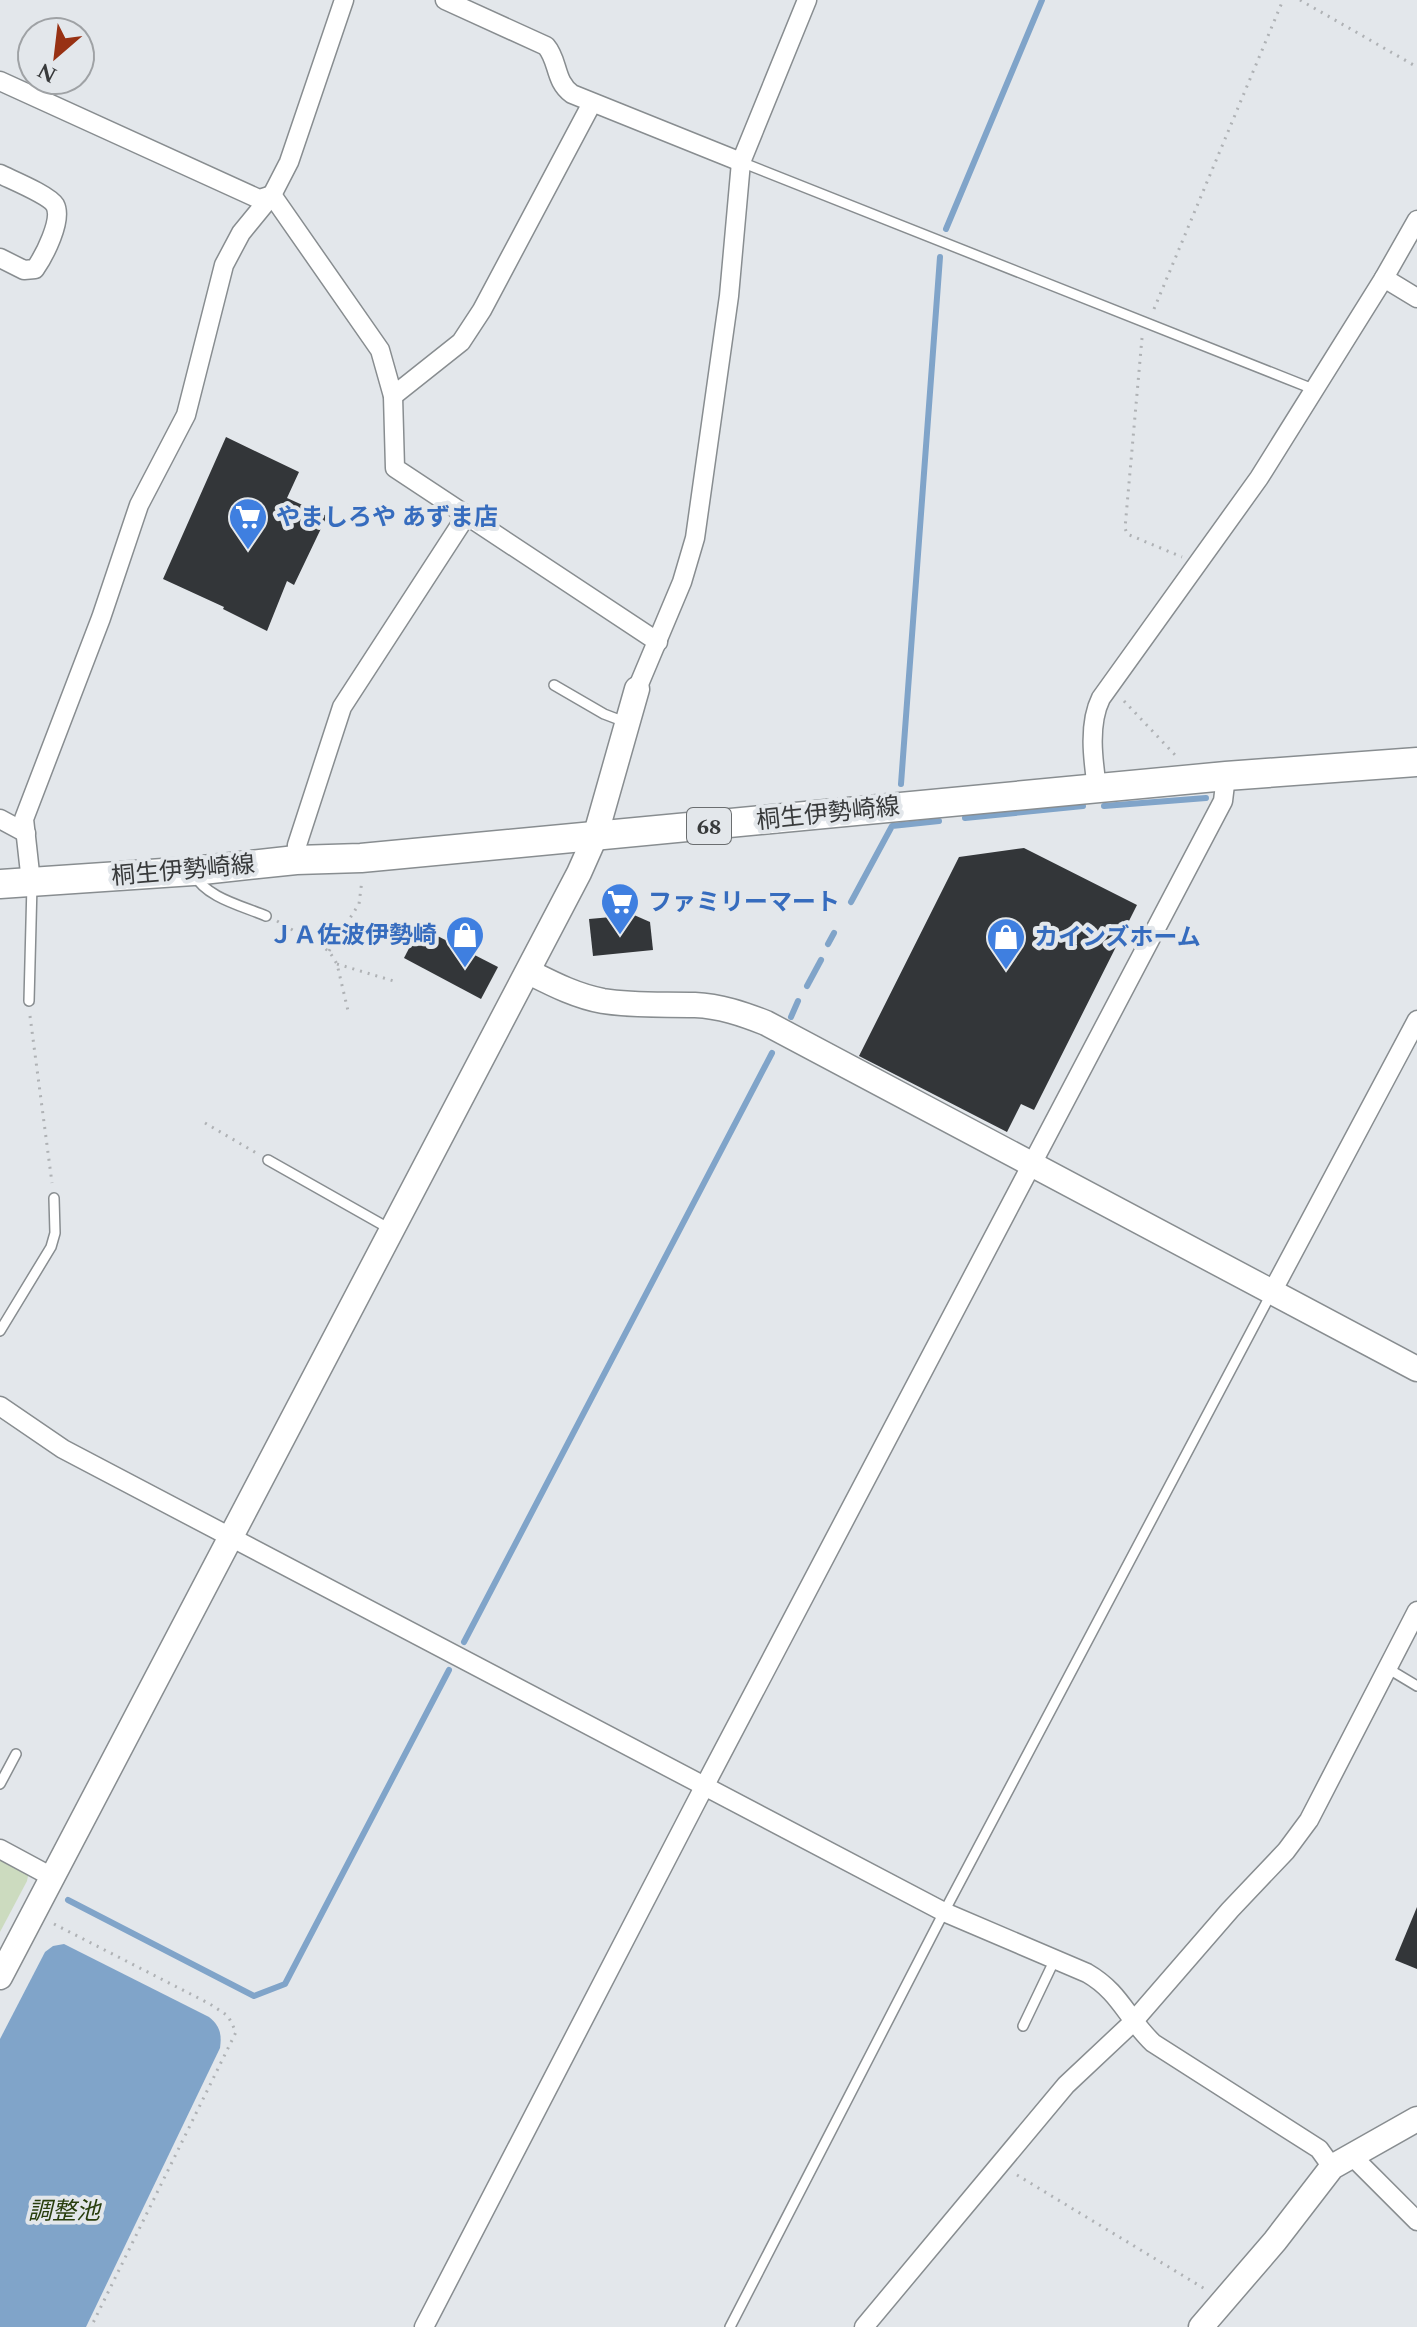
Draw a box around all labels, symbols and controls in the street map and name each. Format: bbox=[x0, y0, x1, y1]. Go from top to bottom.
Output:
north arrow bbox=[16, 16, 96, 96]
text: N bbox=[32, 54, 63, 91]
supermarket icon: やましろや あずま店 bbox=[227, 496, 269, 551]
place label: やましろや あずま店 bbox=[276, 500, 498, 536]
street label: 桐生伊勢崎線 bbox=[755, 789, 902, 839]
road number: 68 bbox=[687, 808, 731, 844]
street label: 桐生伊勢崎線 bbox=[110, 847, 256, 895]
supermarket icon: ファミリーマート bbox=[599, 881, 641, 936]
place label: ファミリーマート bbox=[648, 885, 840, 921]
shop icon: ＪＡ佐波伊勢崎 bbox=[444, 914, 486, 969]
shop icon: カインズホーム bbox=[985, 916, 1027, 971]
place label: ＪＡ佐波伊勢崎 bbox=[269, 918, 437, 954]
place label: カインズホーム bbox=[1034, 920, 1201, 956]
park label: 調整池 bbox=[28, 2194, 102, 2230]

